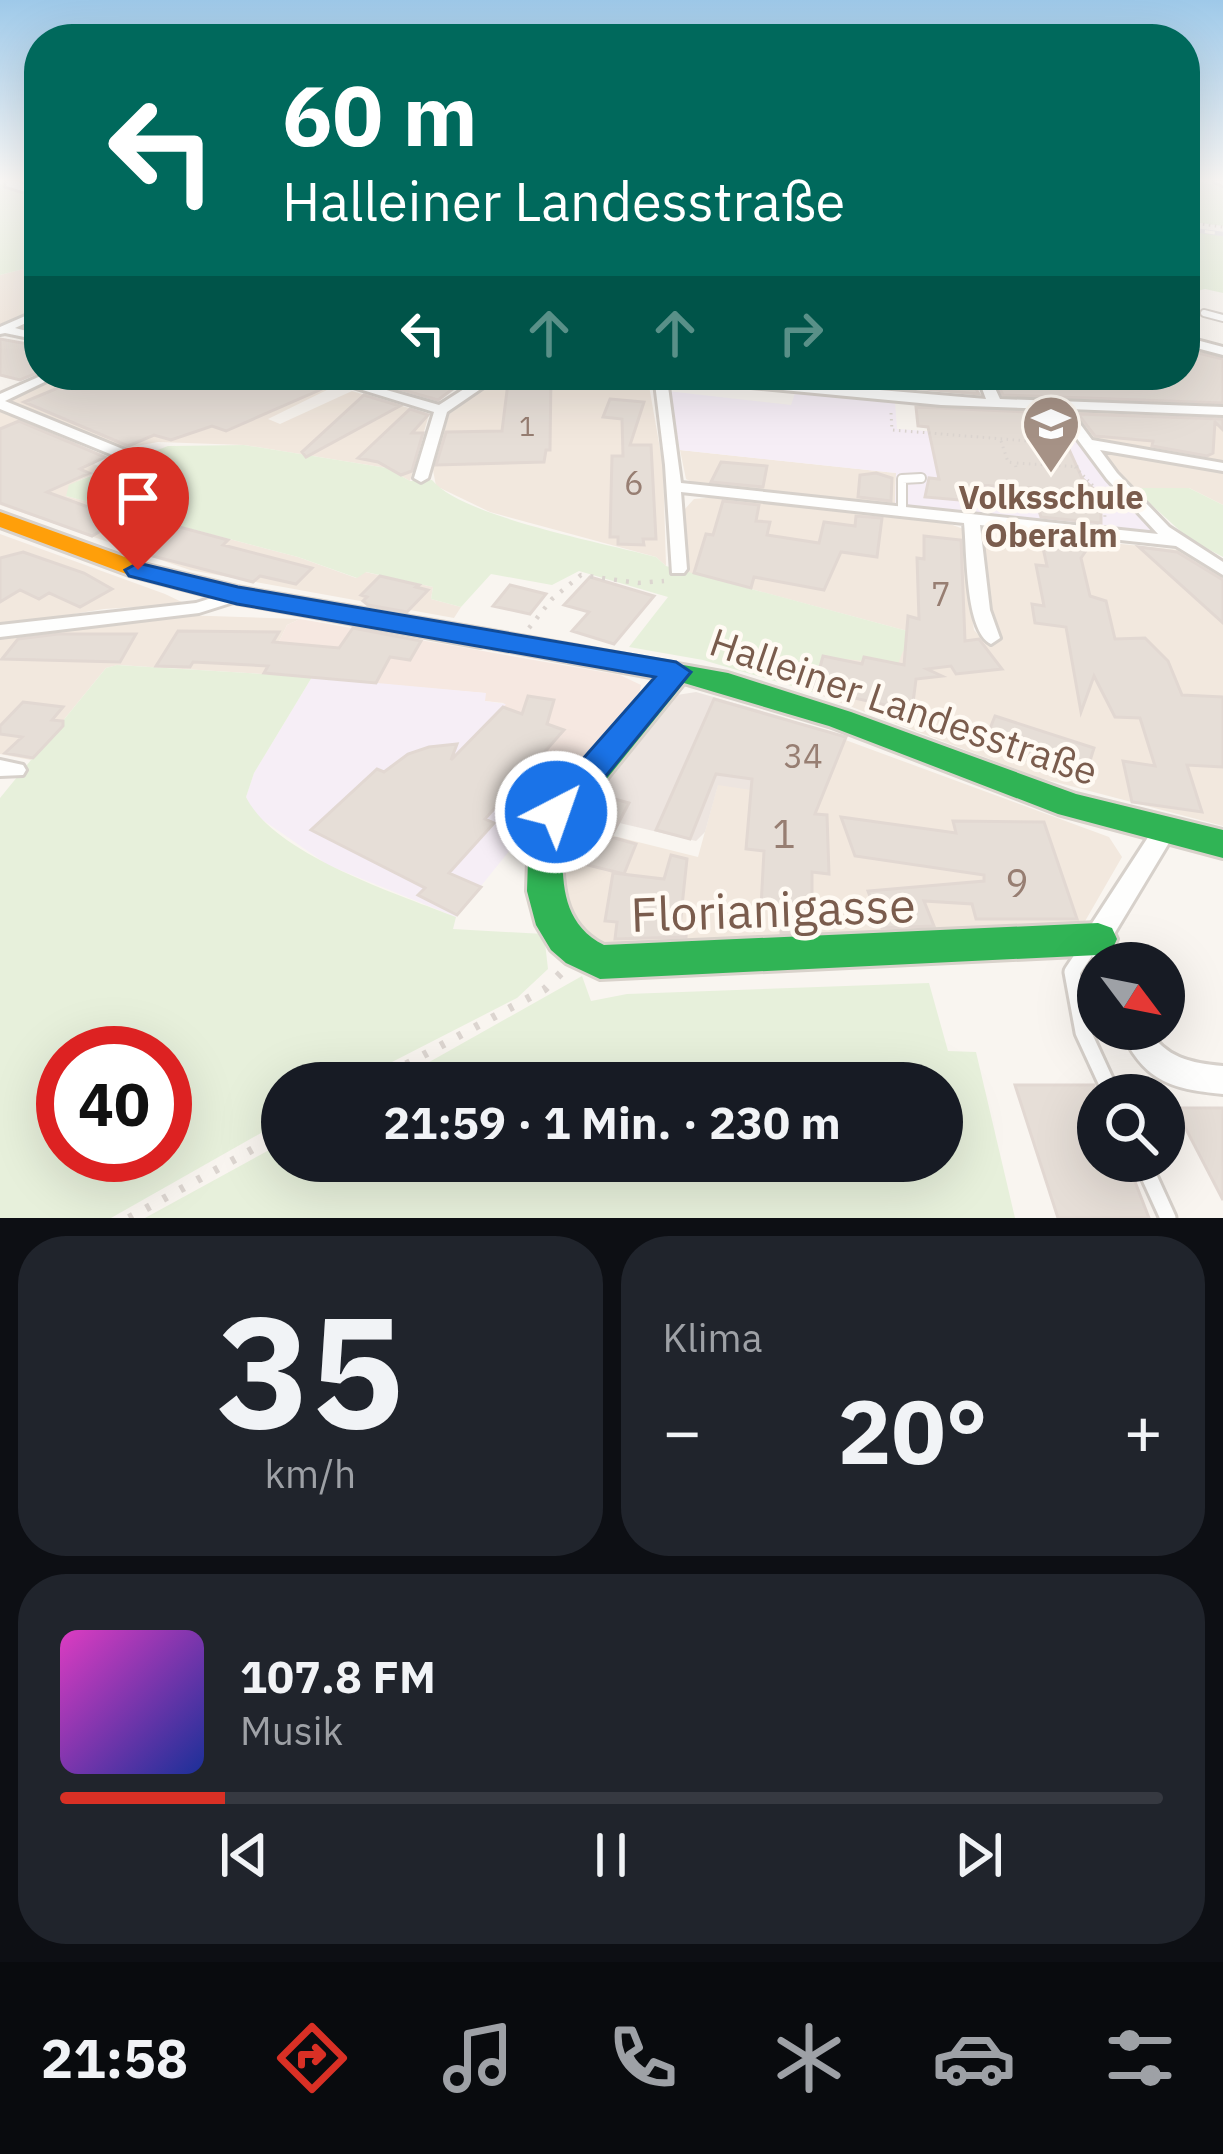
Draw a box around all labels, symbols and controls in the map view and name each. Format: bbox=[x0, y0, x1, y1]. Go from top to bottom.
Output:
text: 60 m bbox=[282, 60, 478, 169]
icon: left bbox=[84, 72, 240, 228]
text: Halleiner Landesstraße bbox=[282, 166, 845, 236]
icon: left bbox=[390, 300, 456, 366]
icon: ahead bbox=[516, 300, 582, 366]
icon: ahead bbox=[642, 300, 708, 366]
icon: right bbox=[768, 300, 834, 366]
school or university icon: Volksschule Oberalm bbox=[1020, 393, 1082, 475]
house number: 1 bbox=[519, 408, 535, 443]
pin bbox=[87, 447, 189, 570]
house number: 6 bbox=[624, 461, 644, 504]
icon: arrive bbox=[105, 465, 171, 531]
place label: Volksschule Oberalm bbox=[958, 475, 1144, 556]
house number: 7 bbox=[931, 572, 951, 615]
street label: Halleiner Landesstraße bbox=[703, 616, 1105, 796]
house number: 34 bbox=[783, 734, 823, 777]
position arrow bbox=[493, 749, 619, 875]
house number: 1 bbox=[772, 808, 796, 859]
house number: 9 bbox=[1005, 857, 1029, 908]
street label: Florianigasse bbox=[630, 873, 916, 945]
north arrow bbox=[1077, 942, 1185, 1050]
map controls bbox=[1077, 942, 1185, 1182]
speed limit sign: 40 bbox=[36, 1026, 192, 1182]
button: search bbox=[1077, 1074, 1185, 1182]
text: 21:59 · 1 Min. · 230 m bbox=[383, 1093, 841, 1151]
text: 35 bbox=[217, 1268, 404, 1471]
text: Klima bbox=[663, 1312, 762, 1363]
text: 20° bbox=[838, 1372, 988, 1489]
text: − bbox=[663, 1387, 702, 1473]
text: + bbox=[1123, 1387, 1163, 1473]
text: km/h bbox=[264, 1448, 356, 1499]
text: 107.8 FM bbox=[240, 1647, 436, 1705]
text: Musik bbox=[240, 1705, 343, 1756]
icon: previous bbox=[211, 1822, 277, 1888]
icon: pause bbox=[578, 1822, 644, 1888]
icon: next bbox=[946, 1822, 1012, 1888]
icon: directions bbox=[270, 2016, 354, 2100]
icon: music bbox=[436, 2016, 520, 2100]
icon: phone bbox=[601, 2016, 685, 2100]
icon: climate bbox=[767, 2016, 851, 2100]
icon: car bbox=[932, 2016, 1016, 2100]
icon: filters bbox=[1098, 2016, 1182, 2100]
text: 21:58 bbox=[41, 2023, 188, 2093]

